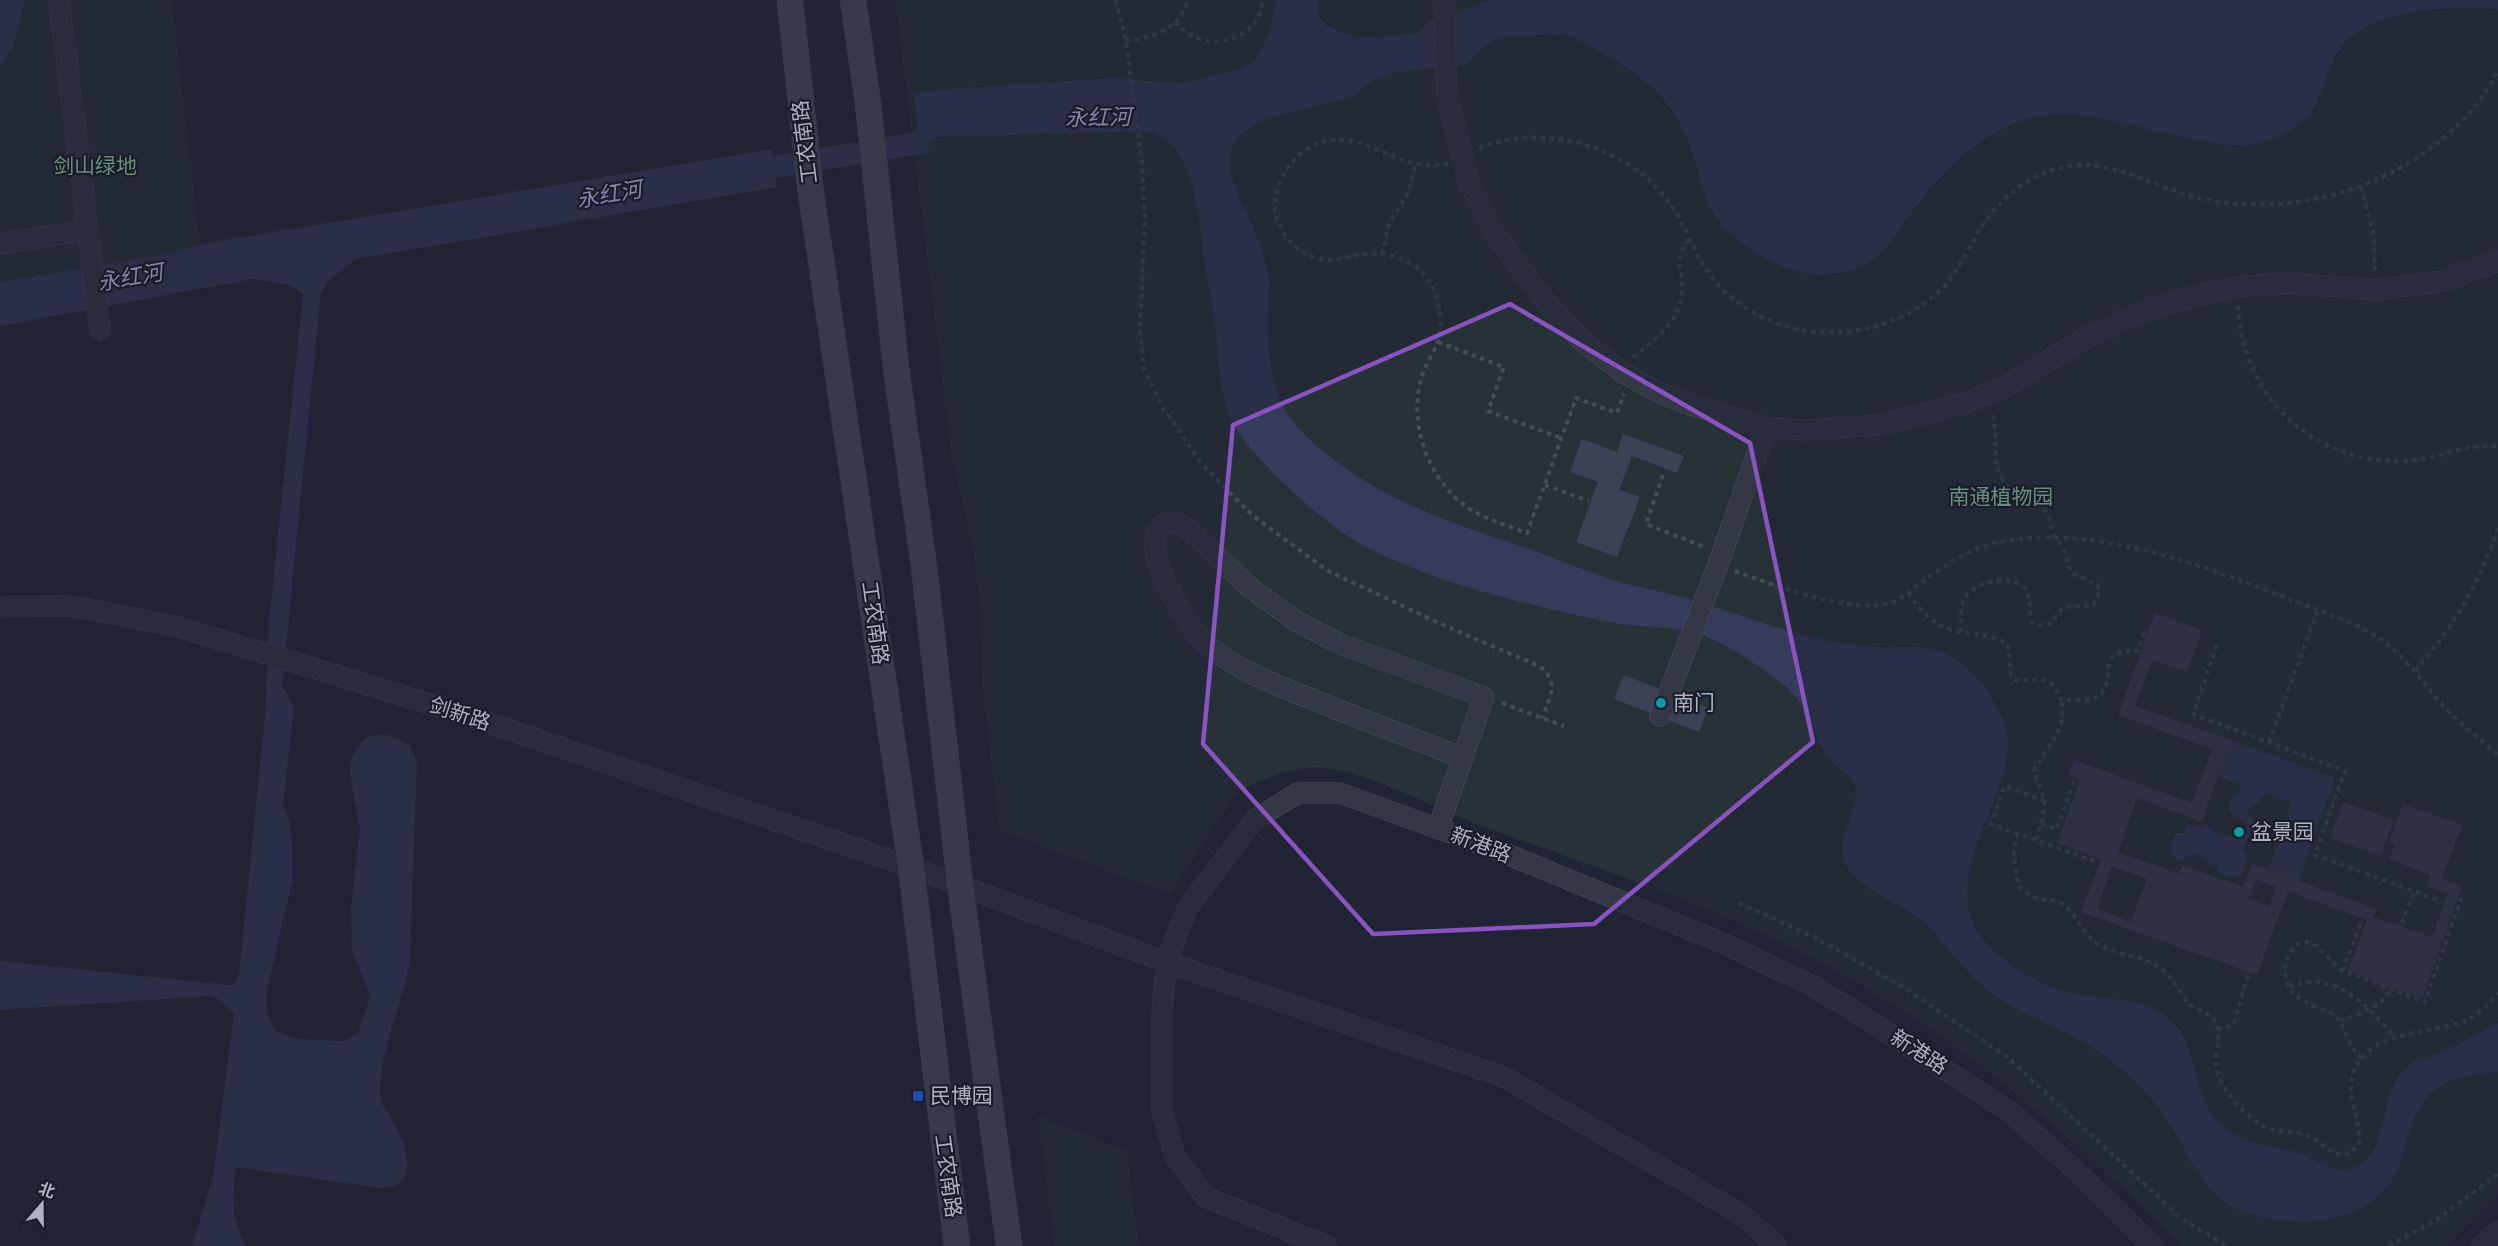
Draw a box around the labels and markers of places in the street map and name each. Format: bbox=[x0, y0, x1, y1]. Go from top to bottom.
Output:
place label: 南门 bbox=[1673, 691, 1715, 714]
marker: 南门 bbox=[1654, 696, 1668, 710]
place label: 盆景园 bbox=[2251, 820, 2314, 843]
marker: 盆景园 bbox=[2232, 825, 2246, 839]
place label: 民博园 bbox=[930, 1084, 993, 1107]
marker: 民博园 bbox=[911, 1089, 925, 1103]

